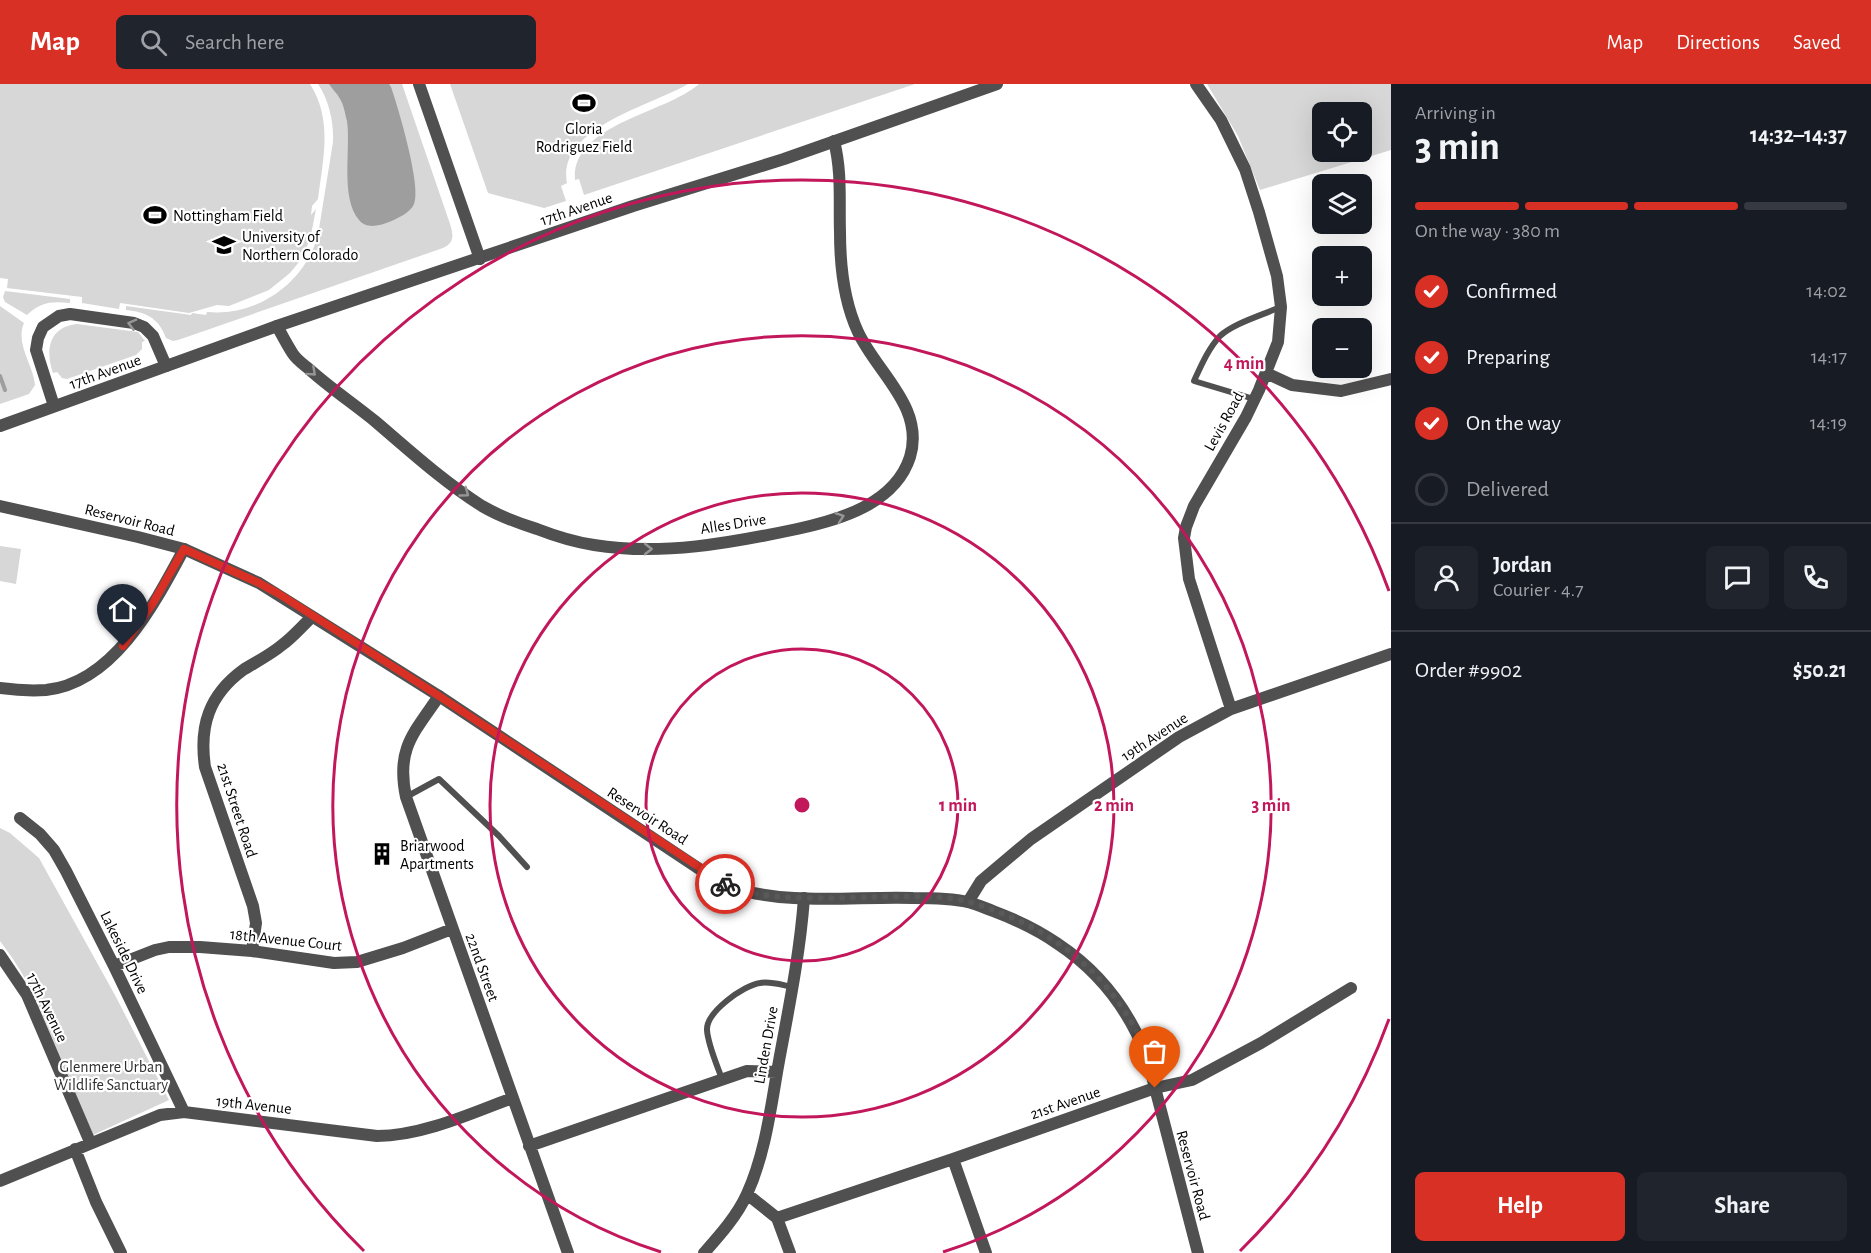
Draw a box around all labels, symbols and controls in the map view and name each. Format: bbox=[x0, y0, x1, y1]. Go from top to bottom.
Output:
search box bbox=[116, 15, 536, 69]
icon: search bbox=[137, 26, 170, 59]
text: Map bbox=[30, 28, 80, 56]
text: Search here bbox=[185, 31, 284, 53]
text: Map bbox=[1607, 32, 1643, 53]
text: Directions bbox=[1676, 32, 1760, 53]
text: Saved bbox=[1793, 32, 1841, 53]
sports icon: Gloria Rodriguez Field bbox=[571, 90, 597, 116]
map controls bbox=[1312, 102, 1372, 378]
button: locate bbox=[1312, 102, 1372, 162]
text: Arriving in bbox=[1415, 103, 1496, 123]
place label: Gloria Rodriguez Field bbox=[536, 121, 632, 155]
text: 14:32–14:37 bbox=[1750, 124, 1847, 146]
text: 3 min bbox=[1415, 128, 1500, 167]
button: layers bbox=[1312, 174, 1372, 234]
street label: 17th Avenue bbox=[538, 189, 614, 229]
sports icon: Nottingham Field bbox=[142, 202, 168, 228]
place label: Nottingham Field bbox=[173, 208, 283, 224]
text: On the way · 380 m bbox=[1415, 221, 1560, 241]
place label: University of Northern Colorado bbox=[242, 229, 359, 263]
school or university icon: University of Northern Colorado bbox=[211, 232, 237, 258]
button: + bbox=[1312, 246, 1372, 306]
icon: check bbox=[1415, 275, 1448, 308]
text: Confirmed bbox=[1466, 280, 1557, 302]
text: 14:02 bbox=[1806, 281, 1847, 301]
one-way arrow bbox=[127, 318, 137, 331]
button: − bbox=[1312, 318, 1372, 378]
icon: check bbox=[1415, 341, 1448, 374]
text: Preparing bbox=[1466, 346, 1550, 368]
text: 14:17 bbox=[1811, 347, 1847, 367]
street label: 17th Avenue bbox=[67, 352, 143, 392]
text: 4 min bbox=[1224, 355, 1264, 373]
one-way arrow bbox=[305, 365, 316, 376]
street label: Levis Road bbox=[1201, 389, 1247, 454]
icon: check bbox=[1415, 407, 1448, 440]
text: On the way bbox=[1466, 412, 1561, 434]
text: 14:19 bbox=[1810, 413, 1847, 433]
text: Delivered bbox=[1466, 478, 1549, 500]
one-way arrow bbox=[458, 486, 469, 497]
street label: Reservoir Road bbox=[83, 501, 176, 539]
street label: Alles Drive bbox=[699, 511, 767, 537]
one-way arrow bbox=[834, 512, 845, 524]
one-way arrow bbox=[643, 543, 652, 555]
button: person bbox=[1415, 546, 1478, 609]
button: chat bbox=[1706, 546, 1769, 609]
button: phone bbox=[1784, 546, 1847, 609]
text: Jordan bbox=[1493, 554, 1552, 576]
text: Courier · 4.7 bbox=[1493, 580, 1584, 600]
pin bbox=[97, 584, 148, 646]
icon: home bbox=[106, 593, 139, 626]
text: Order #9902 bbox=[1415, 659, 1522, 681]
text: $50.21 bbox=[1793, 659, 1847, 681]
street label: 19th Avenue bbox=[1118, 710, 1191, 764]
street label: 21st Street Road bbox=[214, 761, 260, 860]
street label: Reservoir Road bbox=[604, 784, 690, 848]
centre of rings bbox=[792, 795, 812, 815]
text: 1 min bbox=[939, 797, 977, 815]
text: 2 min bbox=[1094, 797, 1134, 815]
text: 3 min bbox=[1251, 797, 1291, 815]
place label: Briarwood Apartments bbox=[400, 838, 474, 872]
building icon: Briarwood Apartments bbox=[369, 841, 395, 867]
courier bbox=[695, 854, 755, 914]
icon: bike bbox=[709, 868, 742, 901]
street label: Lakeside Drive bbox=[97, 909, 151, 996]
street label: 18th Avenue Court bbox=[229, 926, 343, 954]
street label: 22nd Street bbox=[462, 931, 502, 1004]
street label: 17th Avenue bbox=[23, 970, 71, 1045]
street label: Linden Drive bbox=[751, 1005, 781, 1085]
pin bbox=[1129, 1026, 1180, 1088]
icon: bag bbox=[1138, 1035, 1171, 1068]
park label: Glenmere Urban Wildlife Sanctuary bbox=[54, 1059, 168, 1094]
street label: 21st Avenue bbox=[1028, 1083, 1102, 1122]
street label: 19th Avenue bbox=[215, 1093, 292, 1117]
street label: Reservoir Road bbox=[1173, 1129, 1213, 1222]
button: Help bbox=[1415, 1172, 1625, 1241]
button: Share bbox=[1637, 1172, 1847, 1241]

